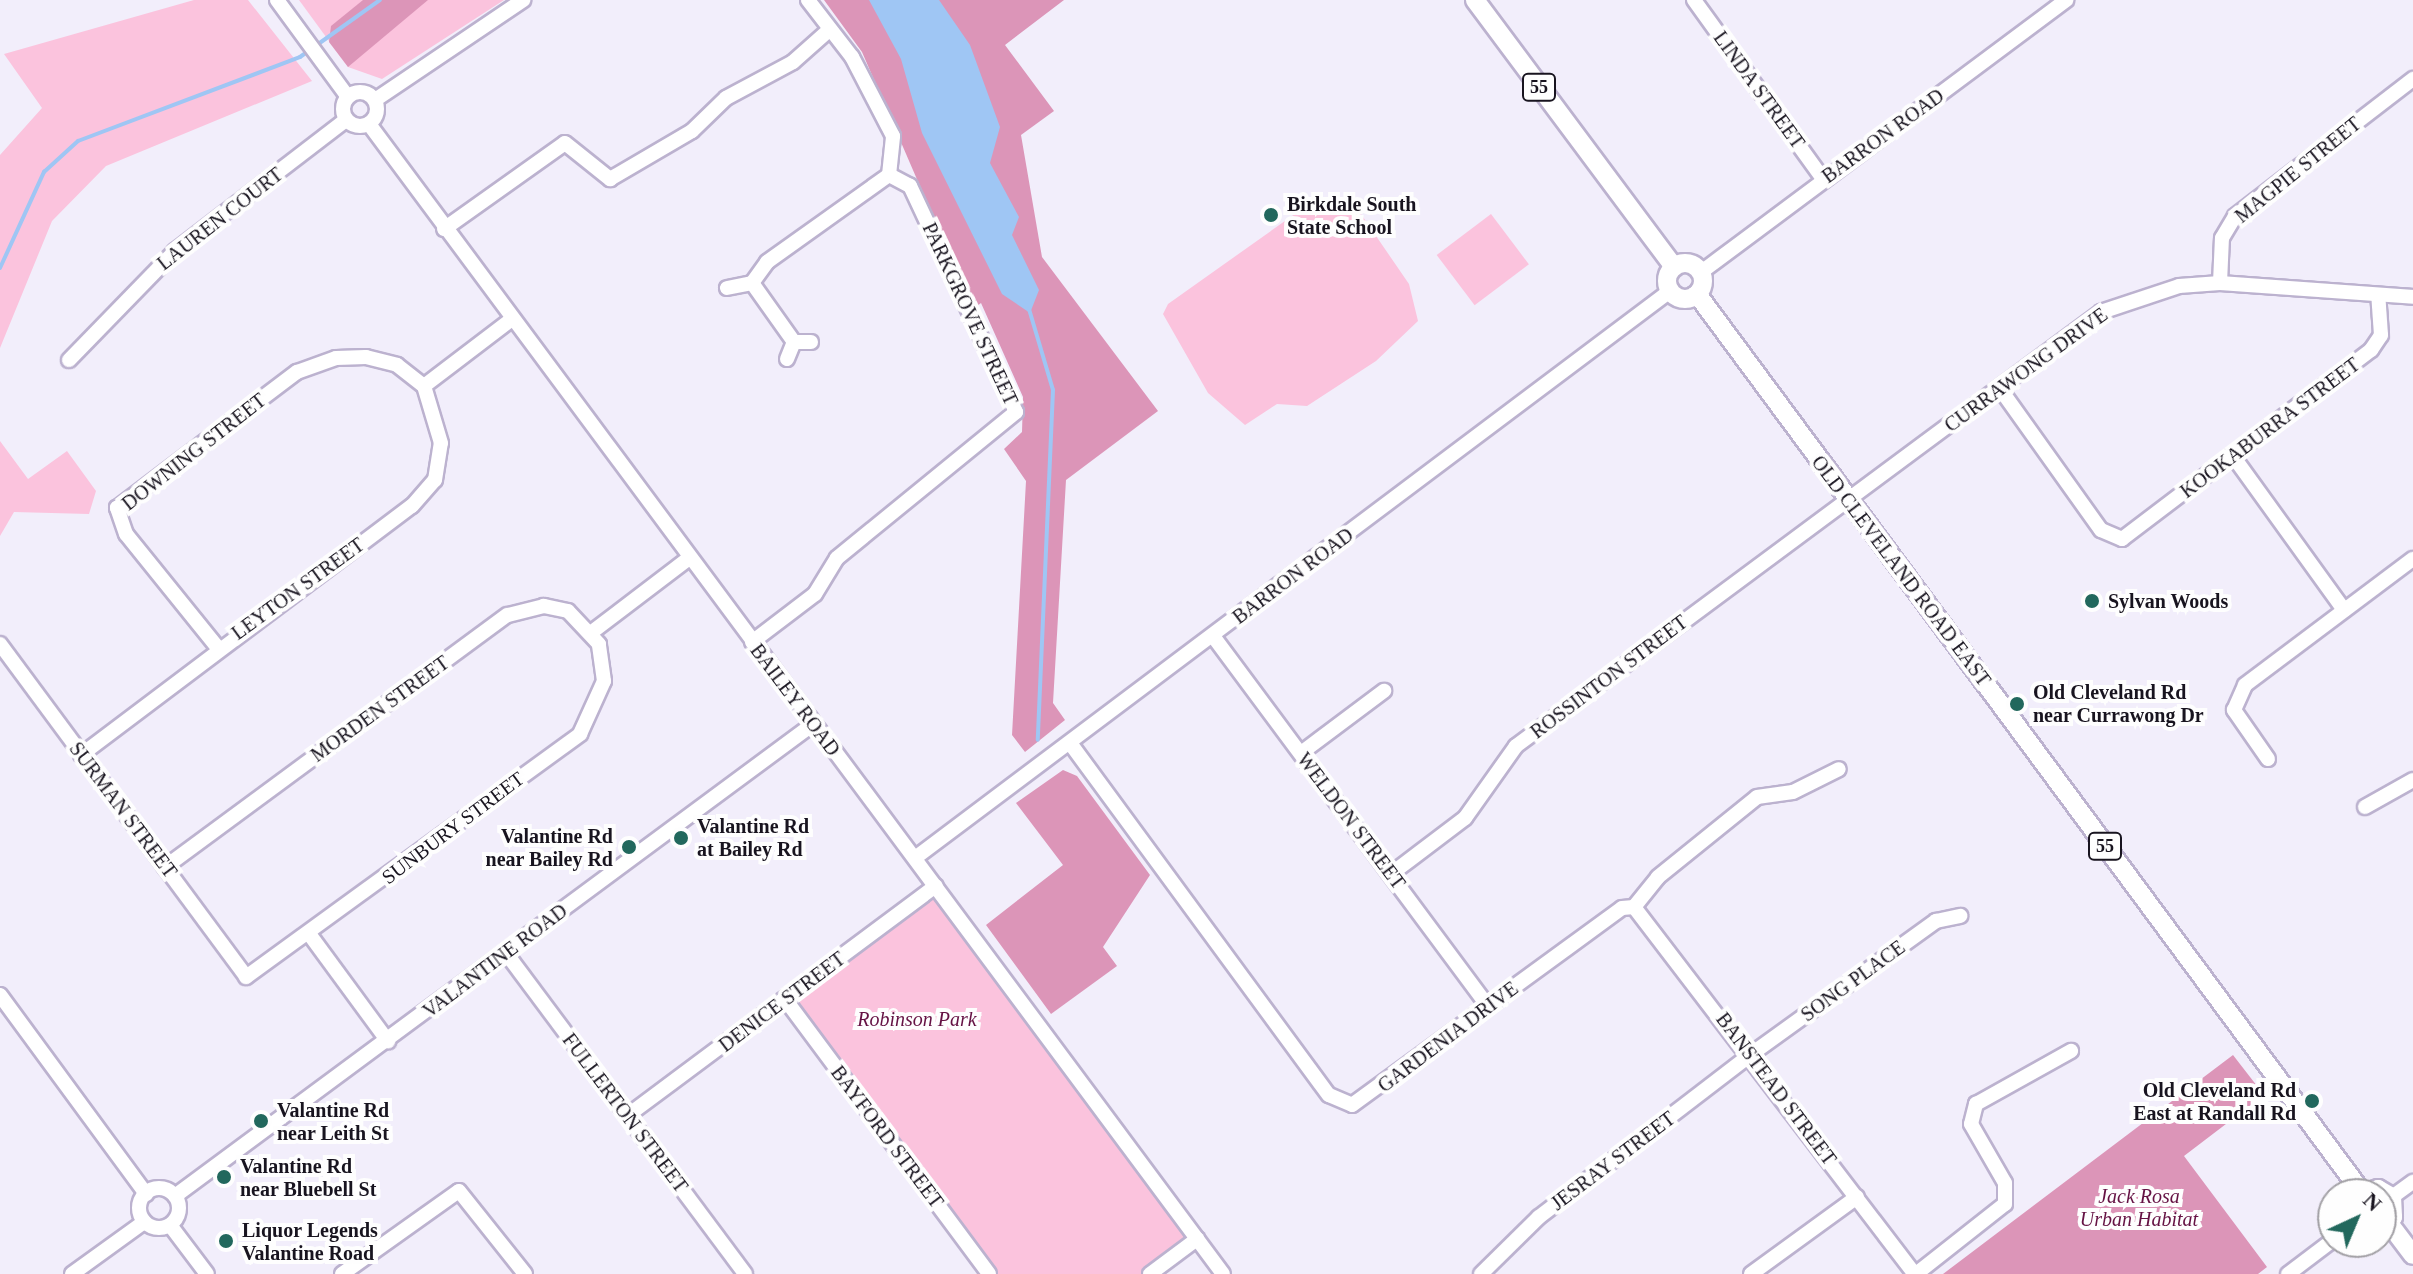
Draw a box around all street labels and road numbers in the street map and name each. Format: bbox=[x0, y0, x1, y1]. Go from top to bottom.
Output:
street label: LINDA STREET bbox=[1708, 26, 1810, 154]
road number: 55 bbox=[1521, 73, 1557, 101]
street label: BARRON ROAD bbox=[1817, 84, 1949, 188]
street label: MAGPIE STREET bbox=[2230, 112, 2366, 228]
street label: LAUREN COURT bbox=[152, 163, 288, 275]
street label: PARKGROVE STREET bbox=[917, 219, 1023, 409]
street label: CURRAWONG DRIVE bbox=[1940, 303, 2112, 437]
street label: KOOKABURRA STREET bbox=[2175, 352, 2365, 504]
street label: DOWNING STREET bbox=[117, 388, 271, 516]
street label: OLD CLEVELAND ROAD EAST bbox=[1806, 451, 1996, 691]
street label: BARRON ROAD bbox=[1228, 523, 1358, 629]
street label: LEYTON STREET bbox=[227, 533, 369, 645]
street label: ROSSINTON STREET bbox=[1526, 610, 1692, 744]
street label: BAILEY ROAD bbox=[745, 639, 845, 761]
street label: MORDEN STREET bbox=[306, 651, 454, 767]
street label: SURMAN STREET bbox=[64, 737, 182, 883]
street label: WELDON STREET bbox=[1292, 748, 1410, 894]
street label: SUNBURY STREET bbox=[377, 766, 529, 890]
road number: 55 bbox=[2087, 832, 2123, 860]
street label: VALANTINE ROAD bbox=[418, 899, 572, 1023]
street label: SONG PLACE bbox=[1796, 935, 1910, 1027]
street label: DENICE STREET bbox=[714, 947, 850, 1057]
street label: GARDENIA DRIVE bbox=[1373, 976, 1523, 1098]
street label: BANSTEAD STREET bbox=[1711, 1008, 1841, 1170]
street label: FULLERTON STREET bbox=[557, 1029, 693, 1197]
street label: BAYFORD STREET bbox=[826, 1061, 948, 1213]
street label: JESRAY STREET bbox=[1546, 1106, 1680, 1216]

